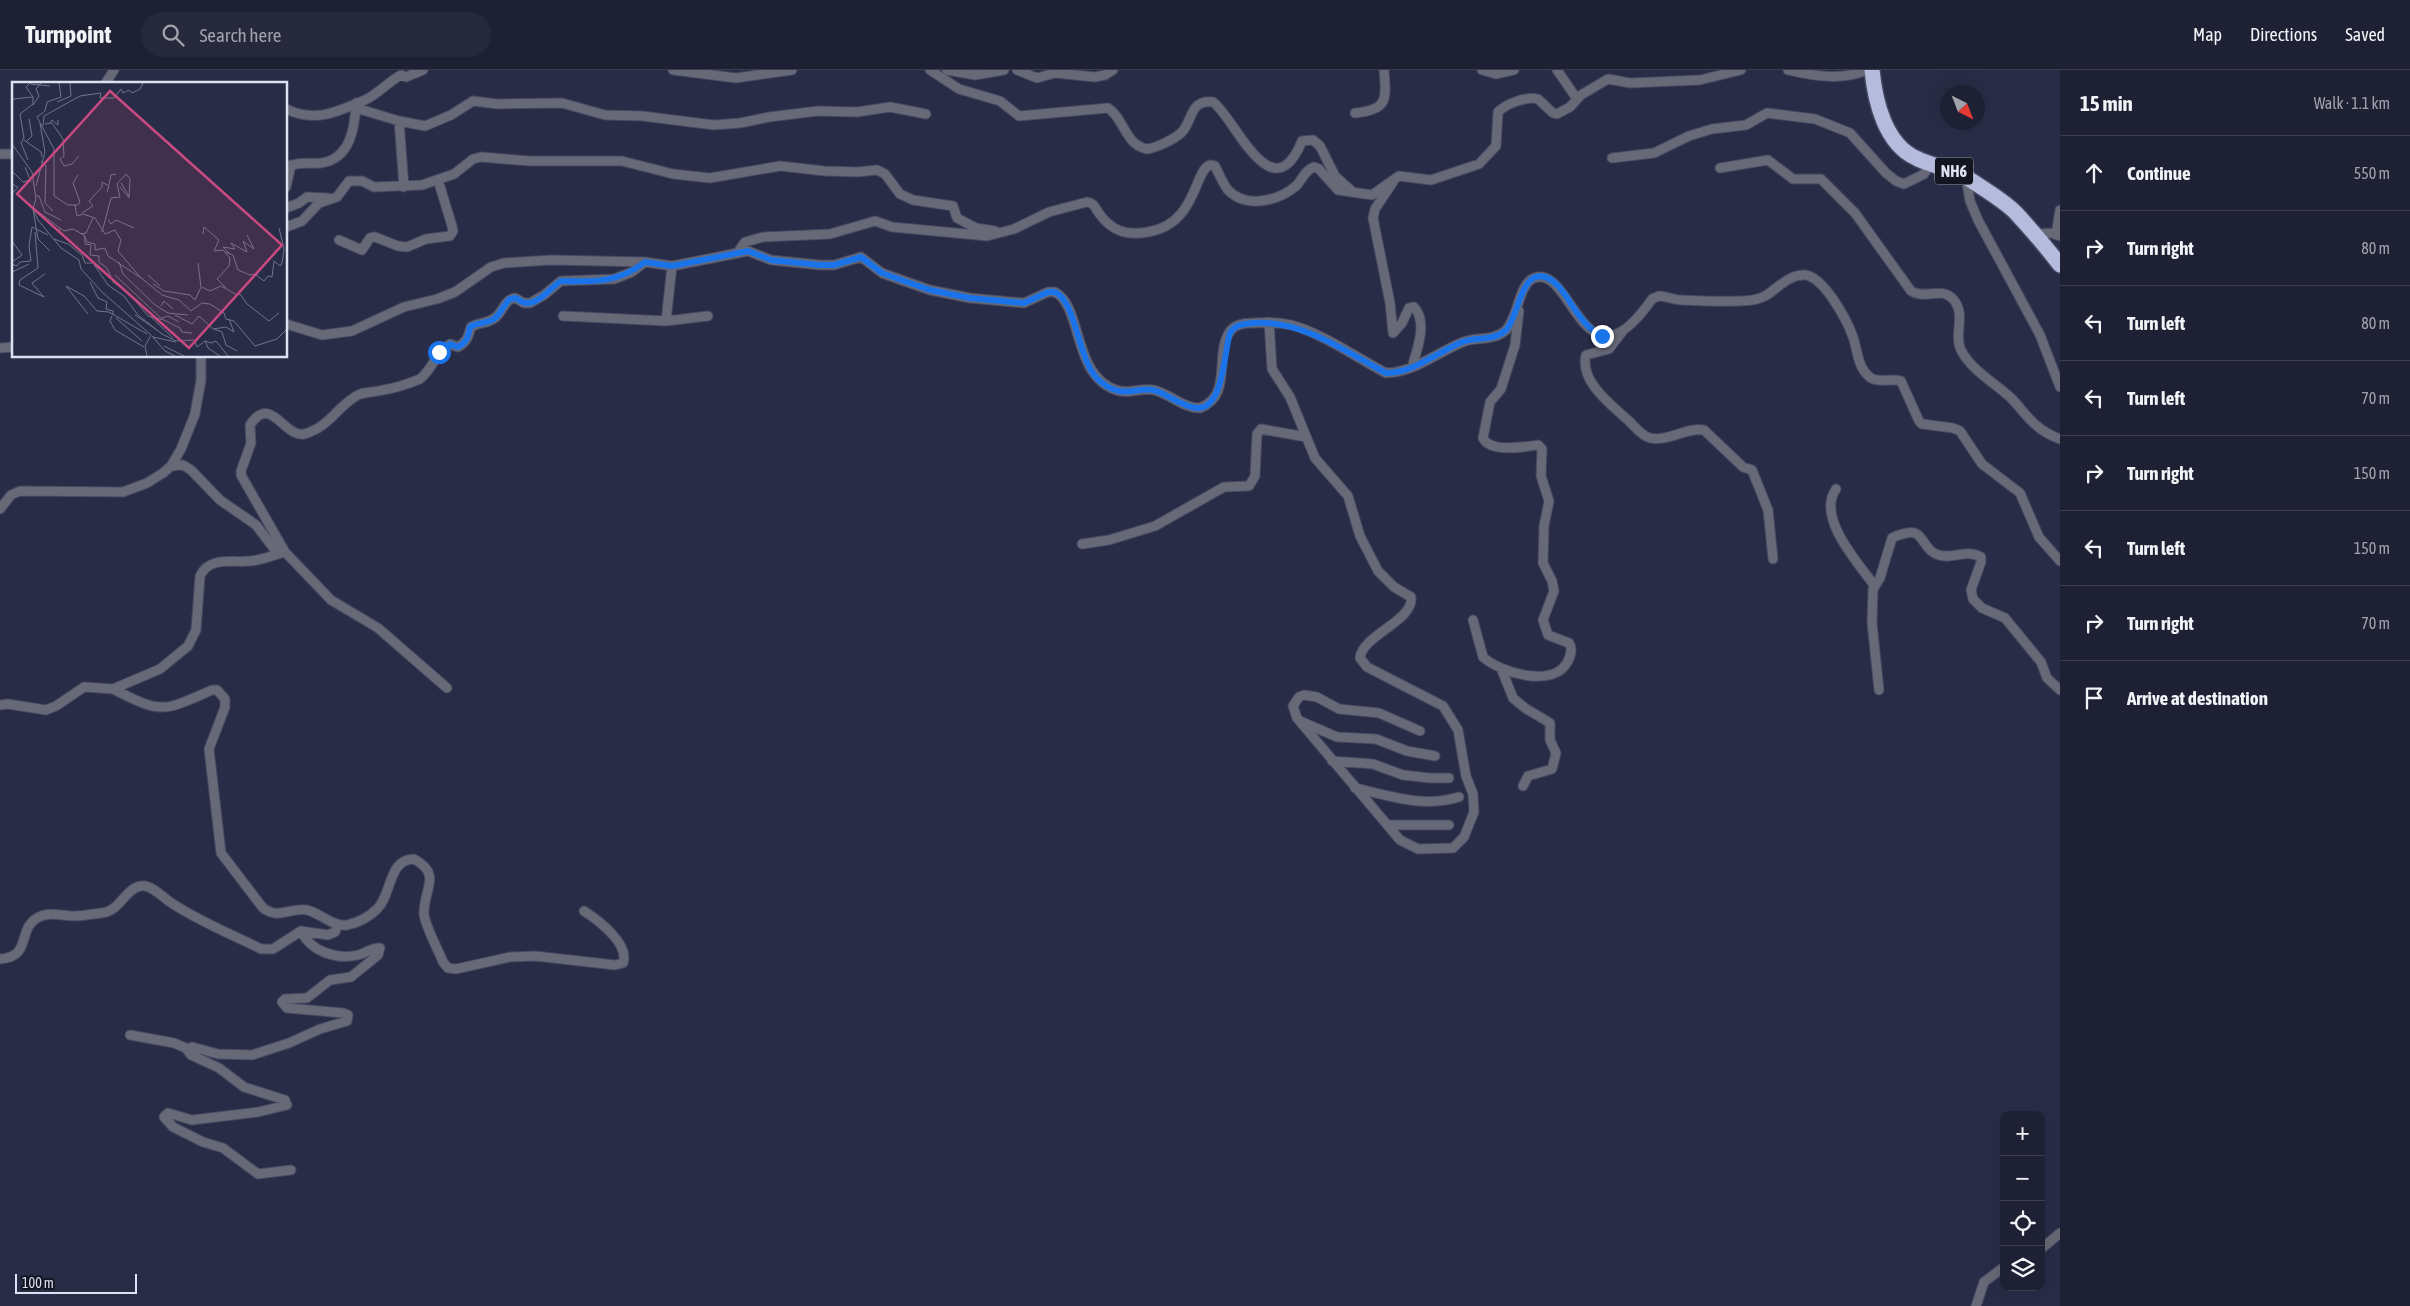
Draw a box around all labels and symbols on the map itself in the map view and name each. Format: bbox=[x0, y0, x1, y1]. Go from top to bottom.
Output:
inset map bbox=[12, 82, 288, 358]
north arrow bbox=[1940, 85, 1985, 130]
road number: NH6 bbox=[1935, 158, 1973, 184]
route end bbox=[1591, 325, 1614, 348]
route start bbox=[428, 341, 451, 364]
scale bar bbox=[15, 1271, 138, 1294]

